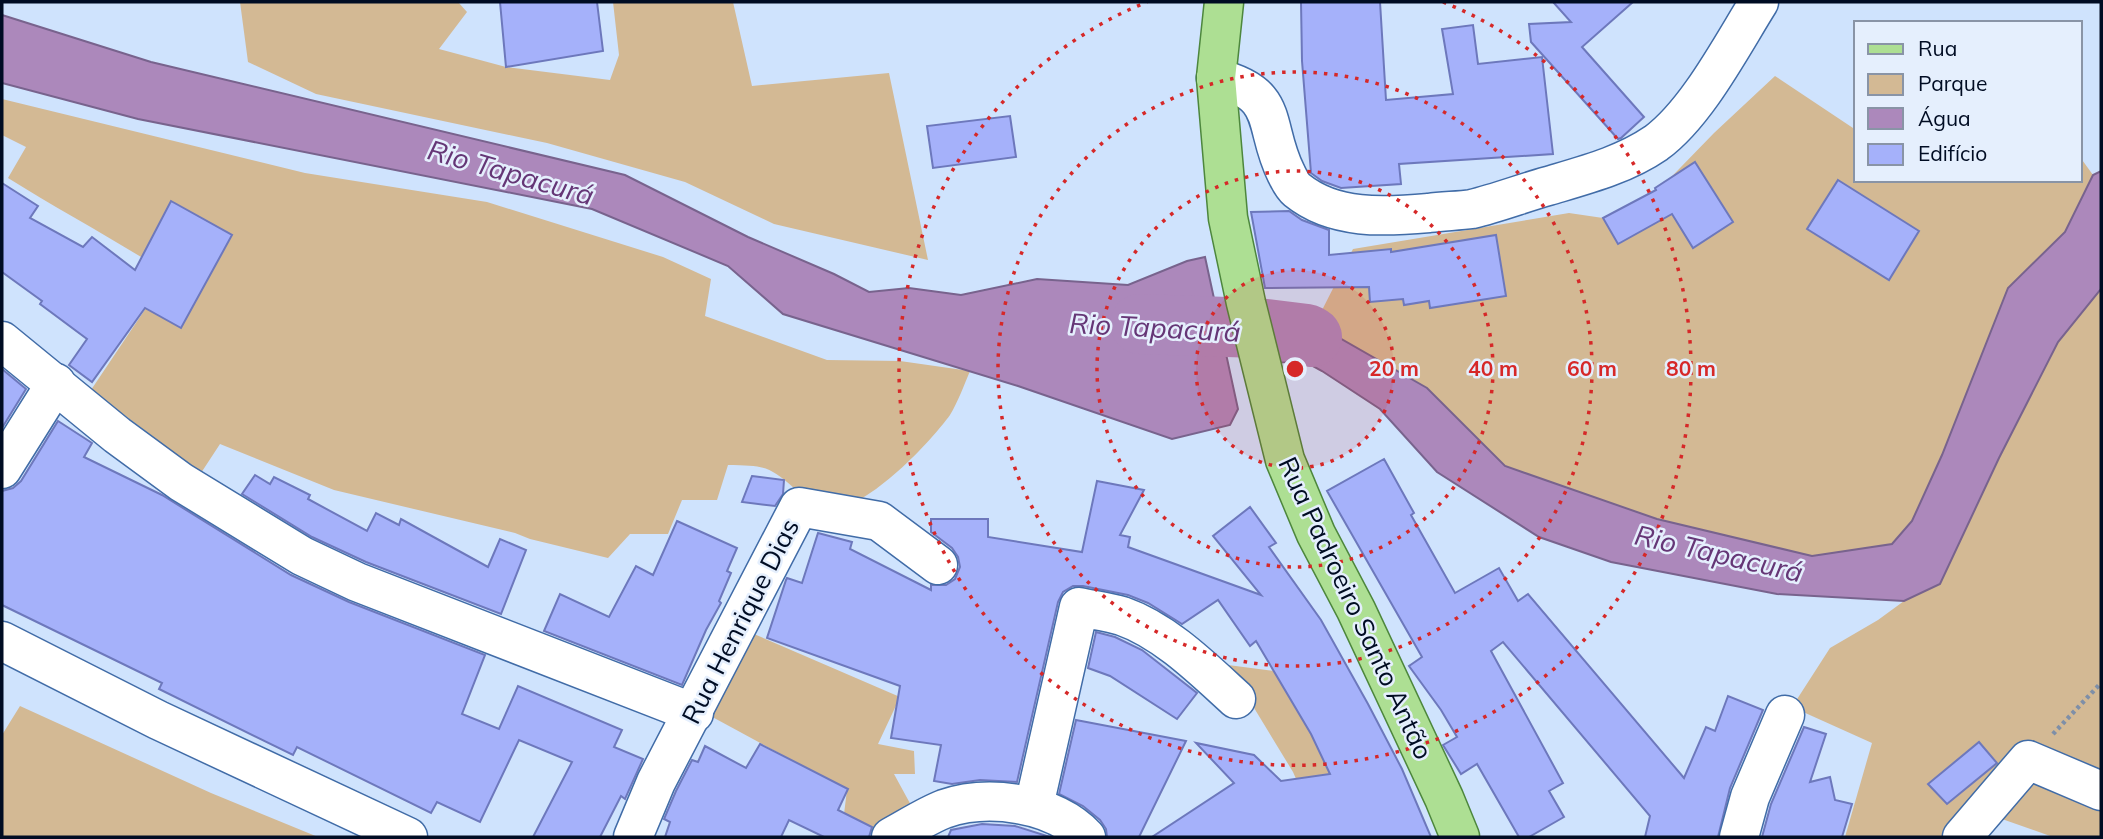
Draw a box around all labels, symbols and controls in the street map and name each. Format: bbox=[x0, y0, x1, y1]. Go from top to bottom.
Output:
legend bbox=[1854, 21, 2082, 182]
text: Rua bbox=[1918, 35, 1957, 61]
text: Parque bbox=[1918, 70, 1987, 96]
text: Água bbox=[1918, 105, 1971, 131]
water label: Rio Tapacurá bbox=[424, 132, 598, 212]
text: Edifício bbox=[1918, 140, 1987, 166]
water label: Rio Tapacurá bbox=[1068, 305, 1242, 349]
text: 20 m bbox=[1369, 355, 1419, 381]
text: 40 m bbox=[1468, 355, 1518, 381]
text: 60 m bbox=[1567, 355, 1617, 381]
text: 80 m bbox=[1666, 355, 1716, 381]
centre of rings bbox=[1283, 357, 1307, 381]
street label: Rua Padroeiro Santo Antão bbox=[1271, 452, 1441, 764]
street label: Rua Henrique Dias bbox=[674, 513, 806, 729]
water label: Rio Tapacurá bbox=[1632, 517, 1806, 589]

